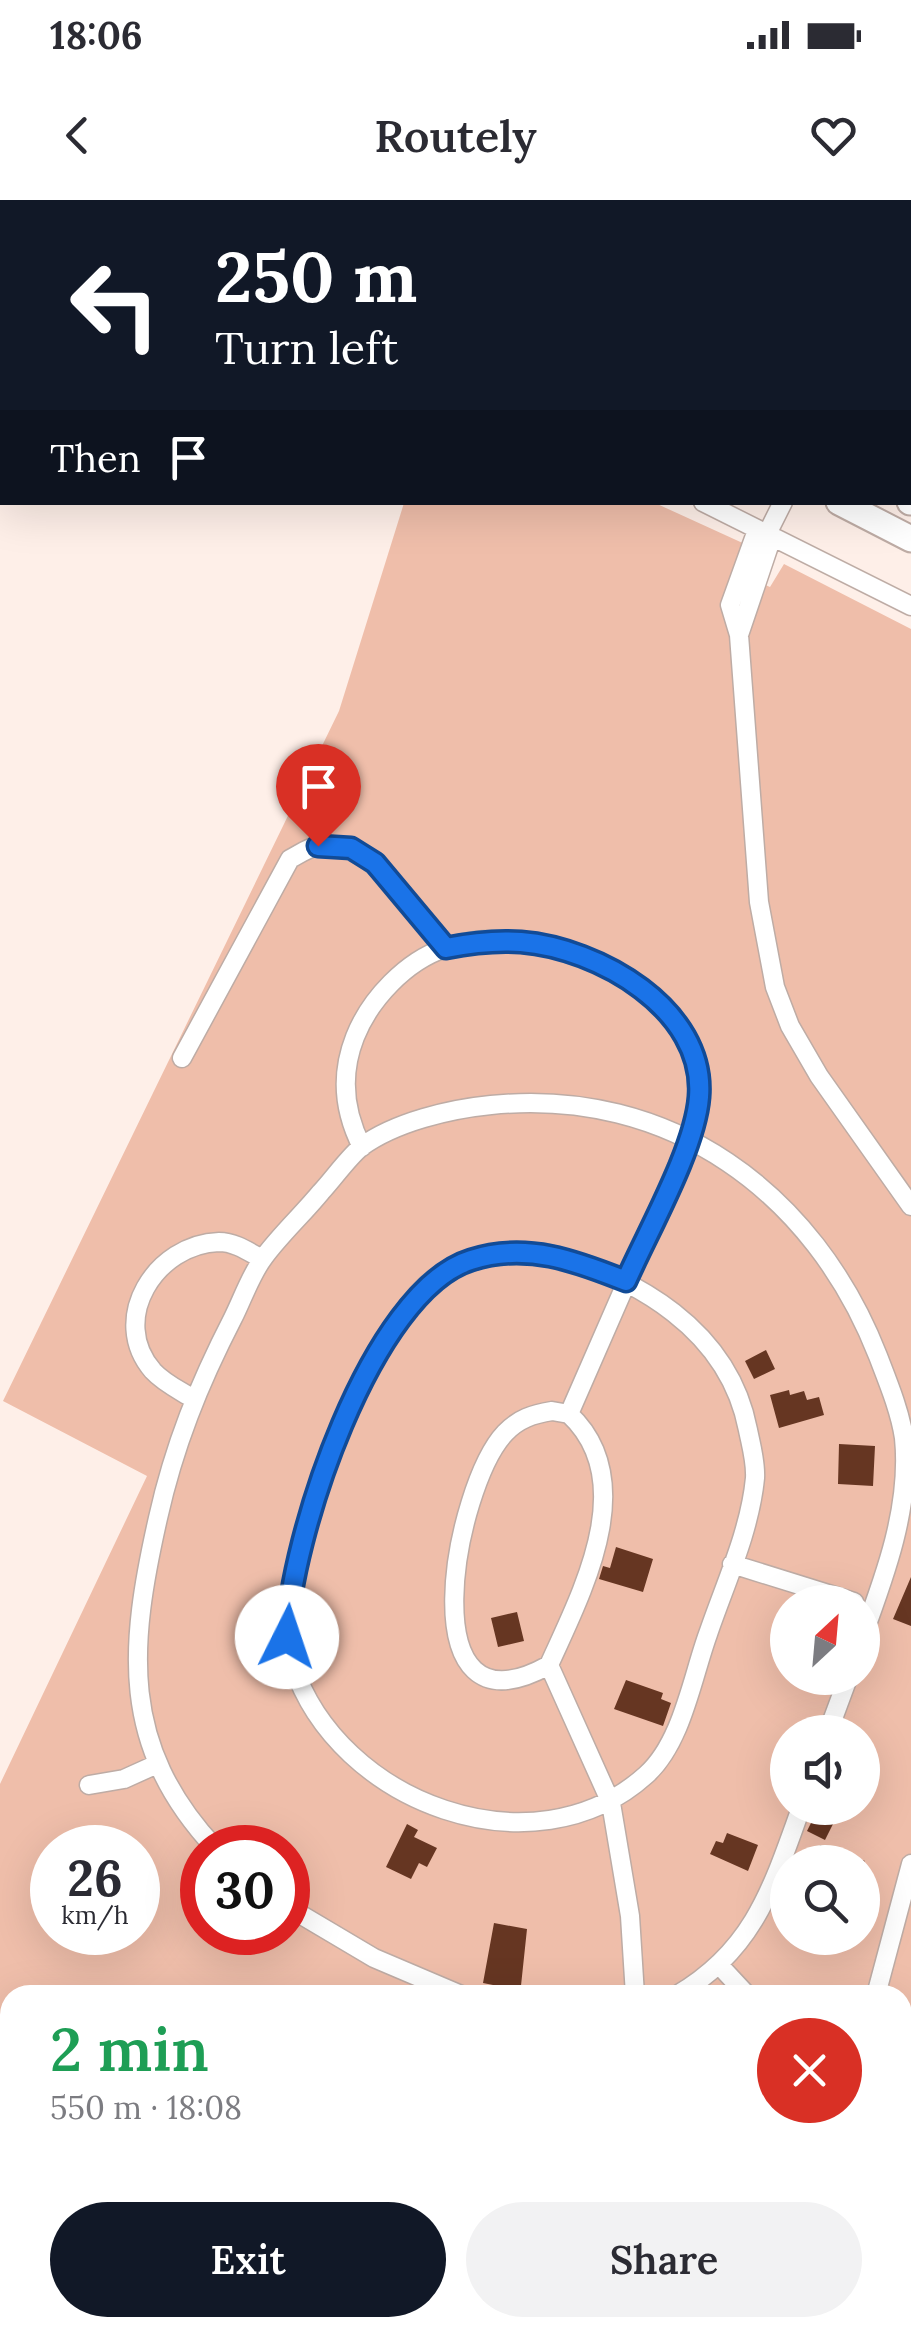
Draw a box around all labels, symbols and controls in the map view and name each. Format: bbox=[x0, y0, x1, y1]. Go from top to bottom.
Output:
text: 18:06 bbox=[50, 11, 143, 59]
text: Routely bbox=[374, 107, 537, 164]
icon: back bbox=[50, 108, 105, 163]
icon: heart bbox=[806, 108, 861, 163]
text: 250 m bbox=[215, 232, 417, 321]
icon: left bbox=[50, 240, 180, 370]
text: Turn left bbox=[215, 319, 398, 376]
icon: arrive bbox=[161, 430, 216, 485]
text: Then bbox=[50, 434, 141, 482]
pin bbox=[276, 744, 361, 847]
icon: arrive bbox=[291, 759, 346, 814]
position arrow bbox=[235, 1585, 339, 1689]
north arrow bbox=[770, 1585, 880, 1695]
map controls bbox=[770, 1585, 880, 1955]
button: sound bbox=[770, 1715, 880, 1825]
speed limit sign: 30 bbox=[180, 1825, 310, 1955]
button: search bbox=[770, 1845, 880, 1955]
text: 26 bbox=[67, 1846, 123, 1910]
text: km/h bbox=[61, 1899, 129, 1931]
text: 2 min bbox=[50, 2011, 209, 2087]
button: close bbox=[757, 2018, 862, 2123]
text: 550 m · 18:08 bbox=[50, 2087, 242, 2128]
button: Exit bbox=[50, 2202, 446, 2317]
button: Share bbox=[466, 2202, 862, 2317]

